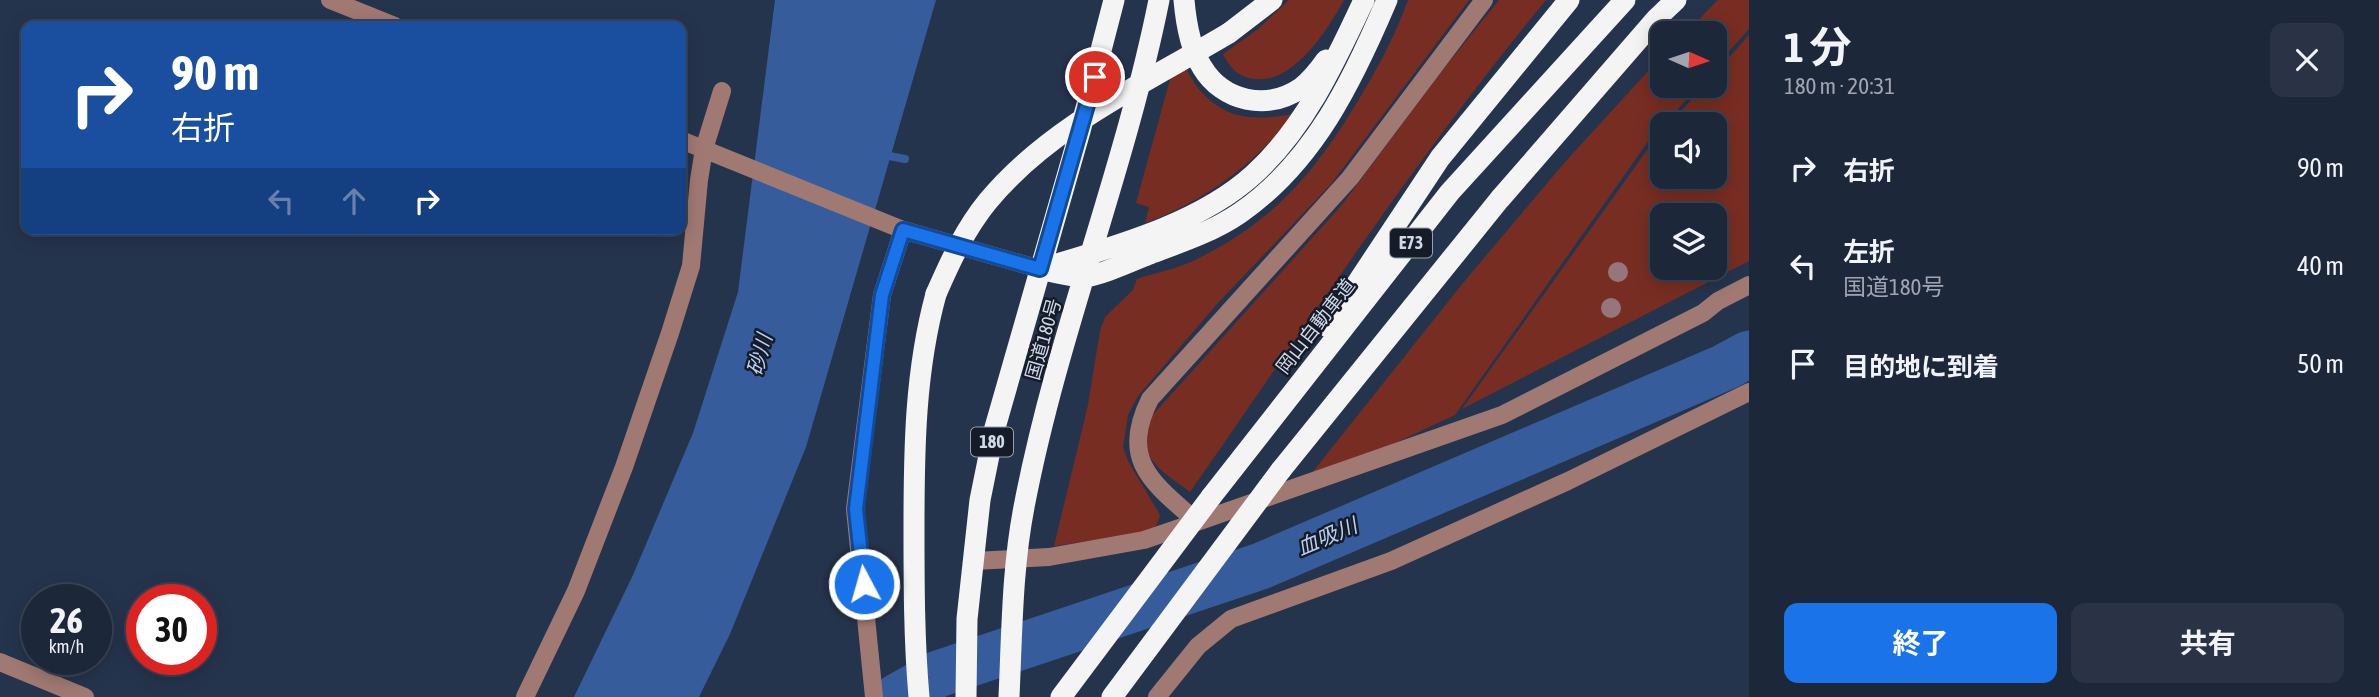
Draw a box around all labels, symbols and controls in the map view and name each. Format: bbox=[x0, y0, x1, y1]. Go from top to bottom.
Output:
north arrow bbox=[1650, 21, 1727, 98]
map controls bbox=[1650, 21, 1727, 280]
text: 1 分 bbox=[1784, 23, 1852, 71]
button: close bbox=[2270, 23, 2344, 97]
text: 90 m bbox=[171, 44, 259, 100]
pin bbox=[1065, 47, 1125, 107]
icon: right bbox=[56, 49, 147, 140]
icon: arrive bbox=[1076, 58, 1114, 96]
text: 180 m · 20:31 bbox=[1784, 73, 1895, 99]
text: 右折 bbox=[171, 109, 235, 146]
button: sound bbox=[1650, 112, 1727, 189]
icon: right bbox=[1784, 149, 1822, 187]
text: 90 m bbox=[2297, 153, 2344, 183]
text: 右折 bbox=[1843, 156, 1895, 186]
icon: left bbox=[262, 182, 300, 220]
icon: ahead bbox=[335, 182, 373, 220]
icon: right bbox=[408, 182, 446, 220]
button: layers bbox=[1650, 203, 1727, 280]
road number: E73 bbox=[1390, 229, 1432, 258]
text: 左折 bbox=[1843, 237, 1895, 267]
icon: left bbox=[1784, 247, 1822, 285]
text: 40 m bbox=[2297, 251, 2344, 281]
street label: 岡山自動車道 bbox=[1271, 274, 1359, 378]
text: 国道180号 bbox=[1843, 274, 1944, 300]
street label: 国道180号 bbox=[1021, 296, 1065, 382]
water label: 砂川 bbox=[742, 329, 777, 378]
icon: arrive bbox=[1784, 345, 1822, 383]
text: 50 m bbox=[2297, 349, 2344, 379]
text: 目的地に到着 bbox=[1843, 352, 1999, 382]
road number: 180 bbox=[971, 428, 1013, 457]
water label: 血吸川 bbox=[1293, 512, 1362, 559]
position arrow bbox=[827, 547, 901, 621]
speed limit sign: 30 bbox=[126, 584, 217, 675]
text: 26 bbox=[50, 600, 83, 640]
button: 終了 bbox=[1784, 603, 2057, 683]
button: 共有 bbox=[2071, 603, 2344, 683]
text: km/h bbox=[49, 636, 84, 657]

